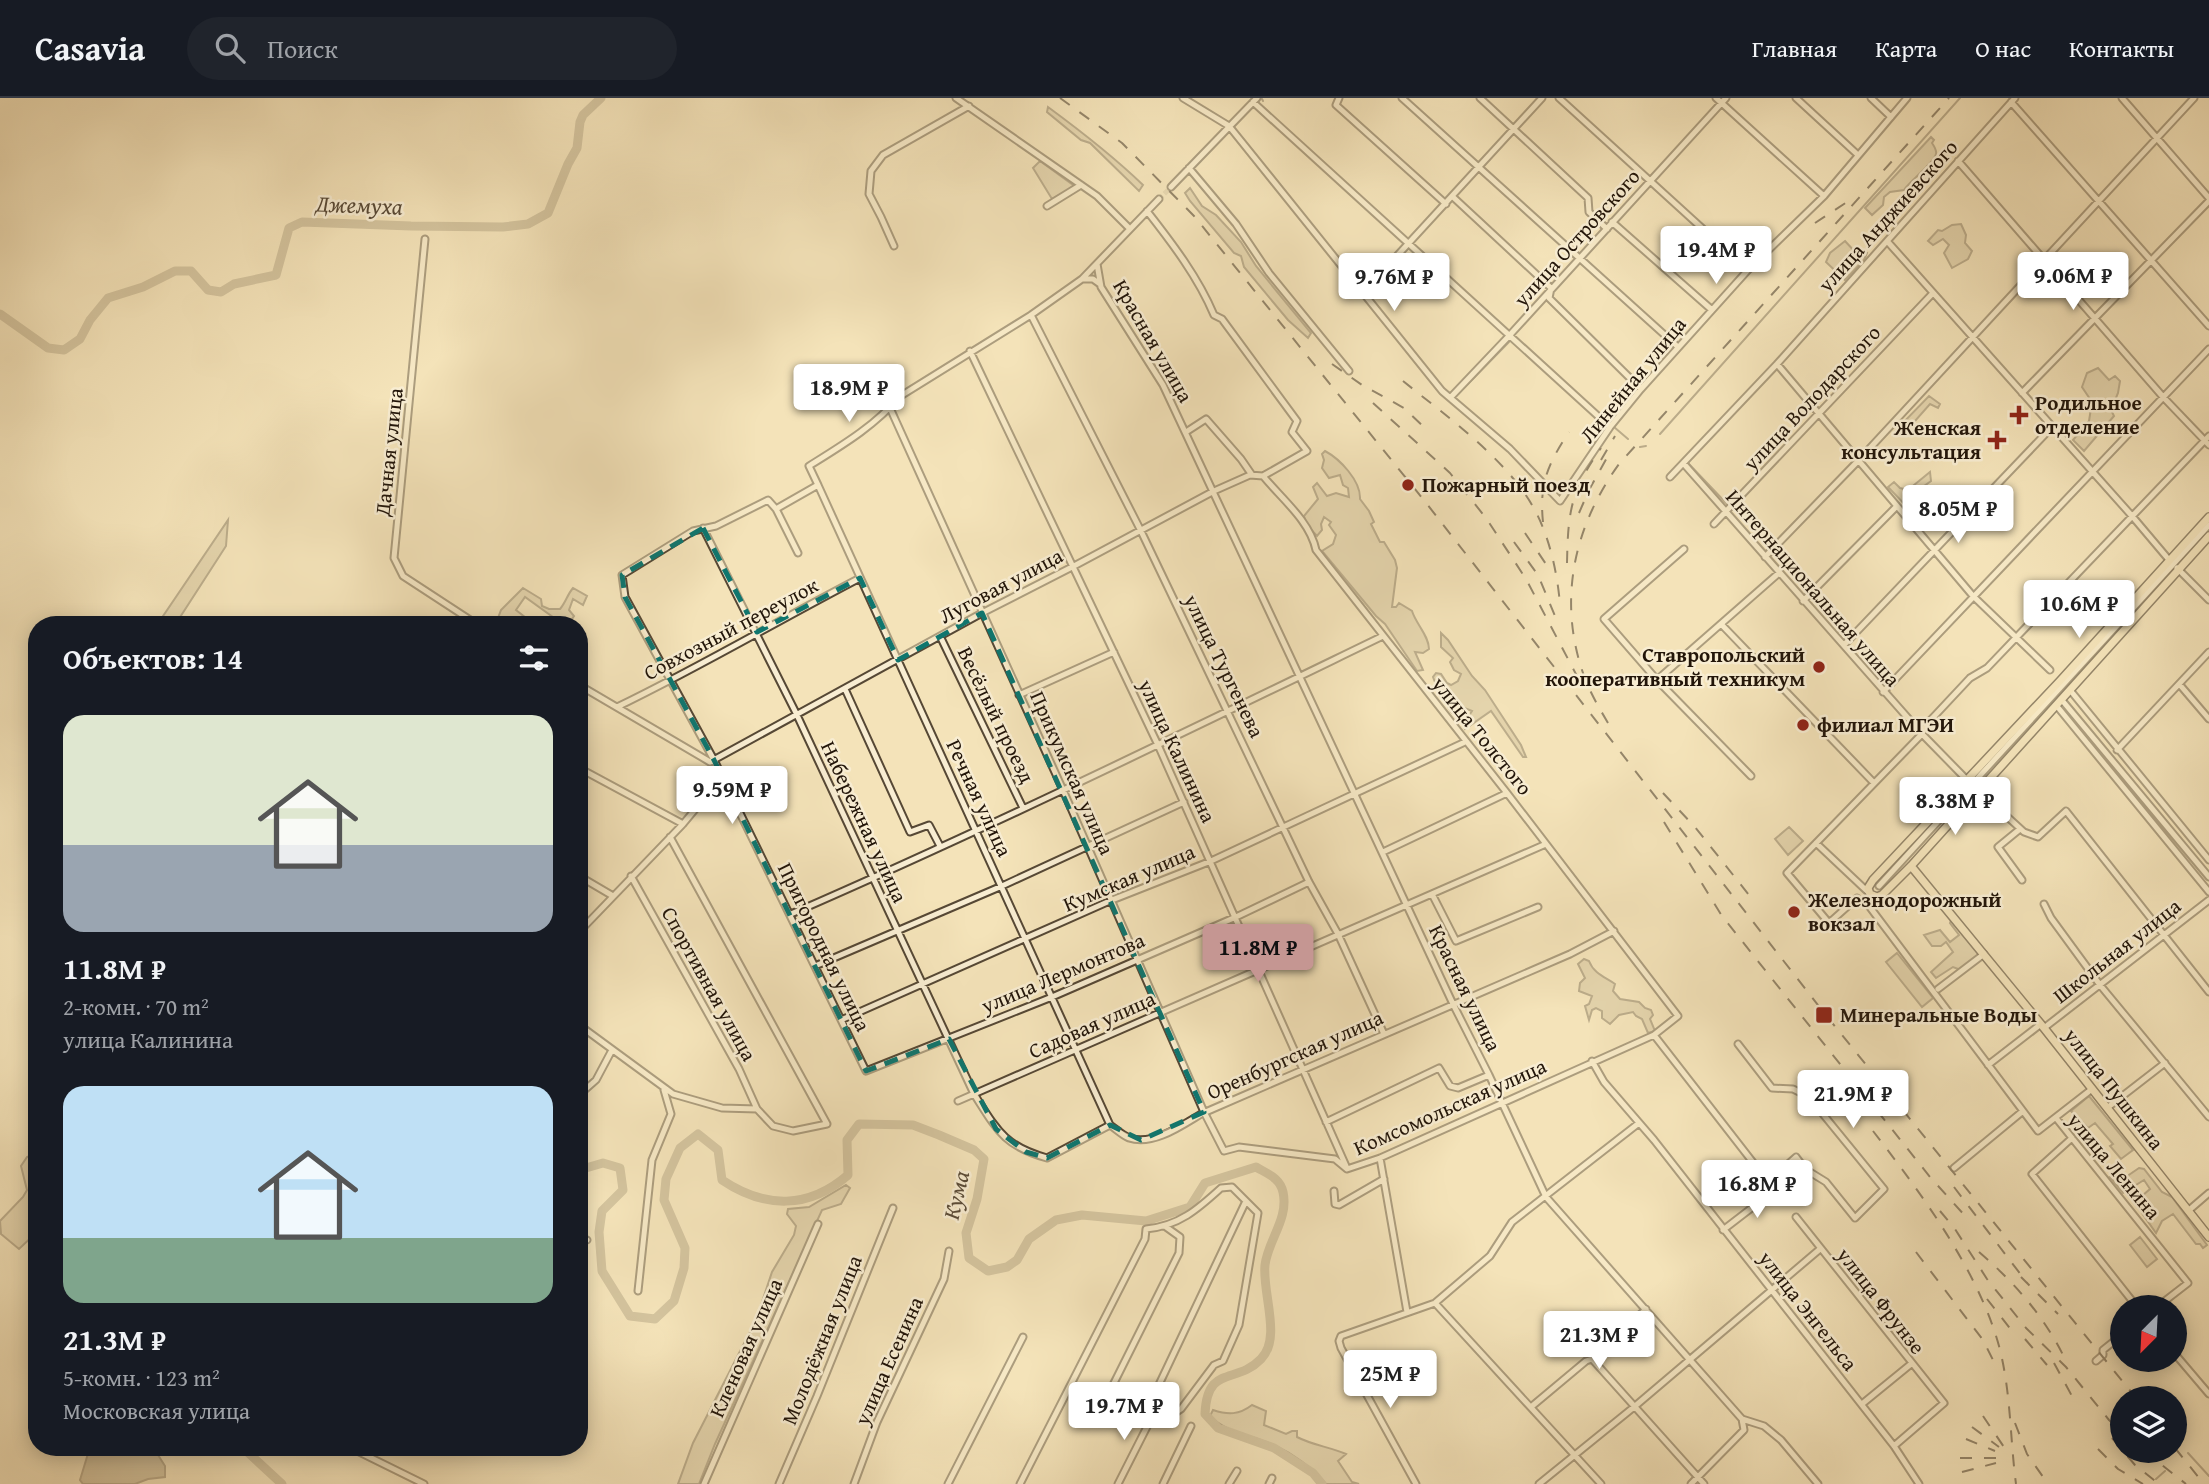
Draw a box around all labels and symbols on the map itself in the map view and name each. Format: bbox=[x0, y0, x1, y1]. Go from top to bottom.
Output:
street label: улица Анджиевского bbox=[1810, 132, 1965, 300]
street label: улица Островского bbox=[1505, 162, 1647, 314]
water label: Джемуха bbox=[313, 186, 404, 223]
pin: 19.4M ₽ bbox=[1651, 226, 1781, 286]
pin: 9.06M ₽ bbox=[2008, 252, 2138, 312]
pin: 9.76M ₽ bbox=[1329, 254, 1459, 313]
street label: Красная улица bbox=[1106, 273, 1201, 408]
street label: Линейная улица bbox=[1572, 310, 1693, 449]
street label: улица Володарского bbox=[1735, 318, 1888, 478]
pin: 18.9M ₽ bbox=[784, 364, 914, 424]
street label: Дачная улица bbox=[366, 386, 411, 519]
place label: Родильное отделение bbox=[2035, 387, 2142, 442]
marker: Родильное отделение bbox=[2009, 405, 2029, 425]
place label: Женская консультация bbox=[1841, 412, 1981, 467]
marker: Женская консультация bbox=[1987, 430, 2007, 450]
place label: Пожарный поезд bbox=[1422, 469, 1591, 500]
marker: Пожарный поезд bbox=[1400, 477, 1416, 493]
street label: Интернациональная улица bbox=[1719, 482, 1908, 693]
pin: 8.05M ₽ bbox=[1893, 486, 2023, 545]
street label: Луговая улица bbox=[934, 540, 1068, 631]
street label: Совхозный переулок bbox=[638, 569, 824, 688]
pin: 10.6M ₽ bbox=[2014, 580, 2144, 640]
street label: улица Тургенева bbox=[1176, 588, 1273, 743]
place label: Ставропольский кооперативный техникум bbox=[1545, 639, 1805, 694]
street label: Весёлый проезд bbox=[950, 641, 1043, 789]
marker: Ставропольский кооперативный техникум bbox=[1811, 659, 1827, 675]
street label: улица Толстого bbox=[1424, 669, 1540, 802]
street label: улица Калинина bbox=[1130, 673, 1224, 828]
street label: Прикумская улица bbox=[1022, 686, 1122, 860]
place label: филиал МГЭИ bbox=[1817, 709, 1954, 740]
marker: филиал МГЭИ bbox=[1795, 717, 1811, 733]
street label: Речная улица bbox=[939, 734, 1020, 862]
street label: Набережная улица bbox=[813, 736, 916, 908]
pin: 9.59M ₽ bbox=[667, 766, 797, 826]
pin: 8.38M ₽ bbox=[1890, 778, 2020, 837]
street label: Кумская улица bbox=[1058, 836, 1200, 919]
street label: Пригородная улица bbox=[770, 857, 879, 1037]
place label: Железнодорожный вокзал bbox=[1807, 884, 2002, 939]
street label: Школьная улица bbox=[2046, 891, 2187, 1010]
street label: Спортивная улица bbox=[654, 901, 765, 1067]
marker: Железнодорожный вокзал bbox=[1786, 904, 1802, 920]
street label: Красная улица bbox=[1421, 919, 1510, 1056]
street label: улица Лермонтова bbox=[975, 924, 1149, 1021]
pin: 11.8M ₽ bbox=[1193, 924, 1323, 984]
street label: Садовая улица bbox=[1023, 983, 1160, 1066]
place label: Минеральные Воды bbox=[1840, 999, 2037, 1030]
street label: Оренбургская улица bbox=[1202, 1002, 1388, 1107]
marker: Минеральные Воды bbox=[1814, 1005, 1834, 1025]
street label: улица Пушкина bbox=[2056, 1020, 2172, 1156]
street label: Комсомольская улица bbox=[1348, 1050, 1551, 1163]
pin: 21.9M ₽ bbox=[1788, 1070, 1918, 1130]
street label: улица Ленина bbox=[2060, 1105, 2168, 1226]
pin: 16.8M ₽ bbox=[1692, 1160, 1822, 1220]
water label: Кума bbox=[934, 1167, 977, 1222]
street label: улица Фрунзе bbox=[1829, 1240, 1933, 1361]
street label: улица Энгельса bbox=[1751, 1243, 1865, 1377]
street label: Молодёжная улица bbox=[773, 1250, 870, 1429]
street label: Кленовая улица bbox=[701, 1273, 790, 1422]
street label: улица Есенина bbox=[846, 1291, 931, 1431]
north arrow bbox=[2110, 1295, 2188, 1372]
pin: 21.3M ₽ bbox=[1534, 1312, 1664, 1371]
pin: 25M ₽ bbox=[1341, 1350, 1439, 1410]
pin: 19.7M ₽ bbox=[1059, 1382, 1189, 1442]

